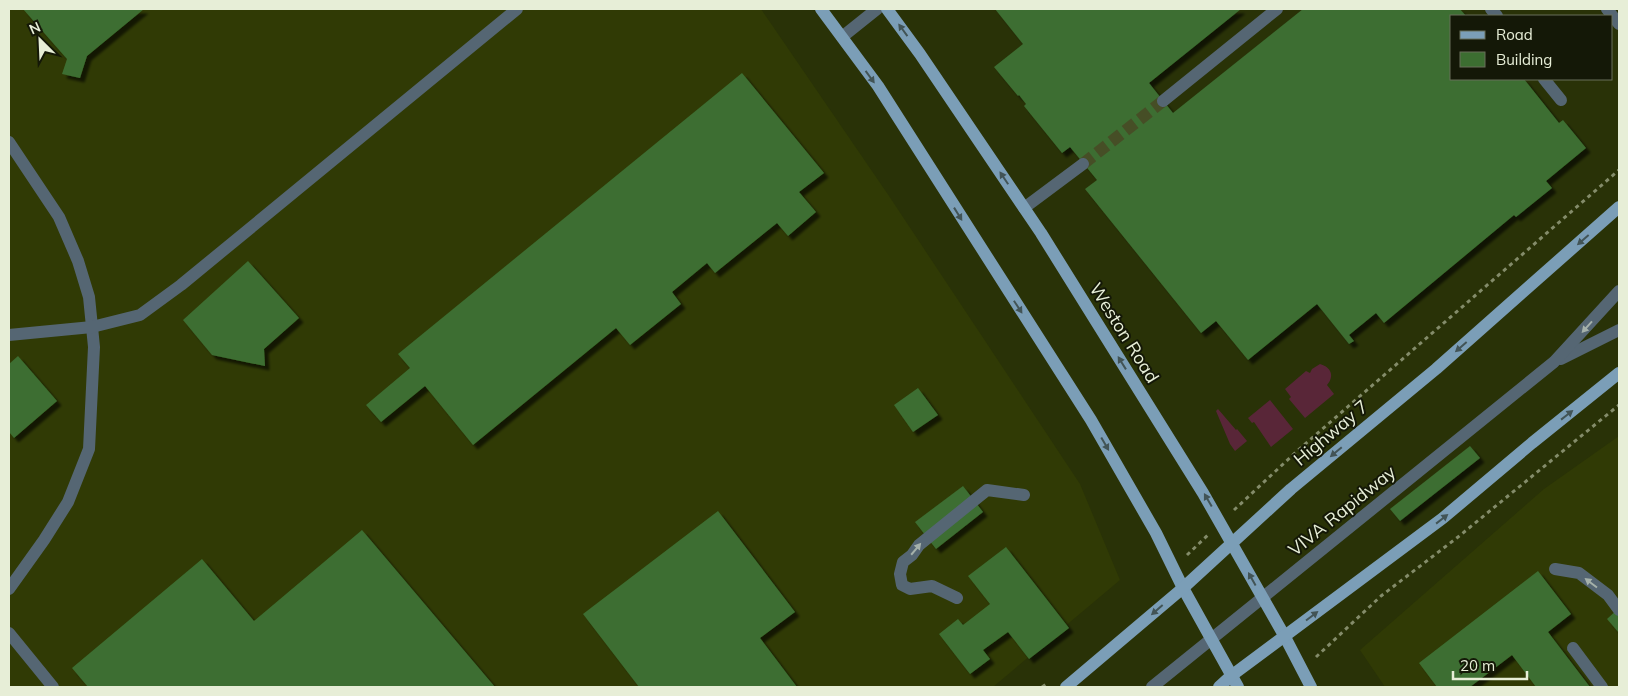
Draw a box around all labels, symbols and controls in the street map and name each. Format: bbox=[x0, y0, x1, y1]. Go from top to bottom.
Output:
north arrow bbox=[15, 15, 65, 65]
legend bbox=[1450, 15, 1613, 80]
text: N bbox=[26, 18, 43, 38]
one-way arrow bbox=[897, 24, 908, 37]
text: Road bbox=[1496, 25, 1533, 44]
text: Building bbox=[1496, 50, 1552, 69]
one-way arrow bbox=[865, 70, 876, 83]
one-way arrow bbox=[999, 172, 1009, 185]
one-way arrow bbox=[953, 207, 963, 220]
one-way arrow bbox=[1576, 234, 1589, 245]
street label: Weston Road bbox=[1085, 279, 1164, 387]
one-way arrow bbox=[1013, 301, 1023, 314]
one-way arrow bbox=[1581, 320, 1593, 332]
one-way arrow bbox=[1455, 342, 1468, 353]
one-way arrow bbox=[1117, 356, 1126, 369]
street label: Highway 7 bbox=[1289, 395, 1373, 471]
one-way arrow bbox=[1560, 409, 1573, 420]
one-way arrow bbox=[1101, 437, 1109, 452]
one-way arrow bbox=[1330, 446, 1343, 457]
street label: VIVA Rapidway bbox=[1283, 460, 1400, 561]
one-way arrow bbox=[1203, 494, 1212, 507]
one-way arrow bbox=[1436, 513, 1449, 524]
one-way arrow bbox=[911, 543, 922, 556]
one-way arrow bbox=[1248, 572, 1257, 586]
one-way arrow bbox=[1585, 577, 1598, 588]
one-way arrow bbox=[1151, 605, 1164, 616]
one-way arrow bbox=[1305, 611, 1319, 621]
scale bar bbox=[1453, 648, 1527, 680]
text: 20 m bbox=[1460, 656, 1495, 675]

